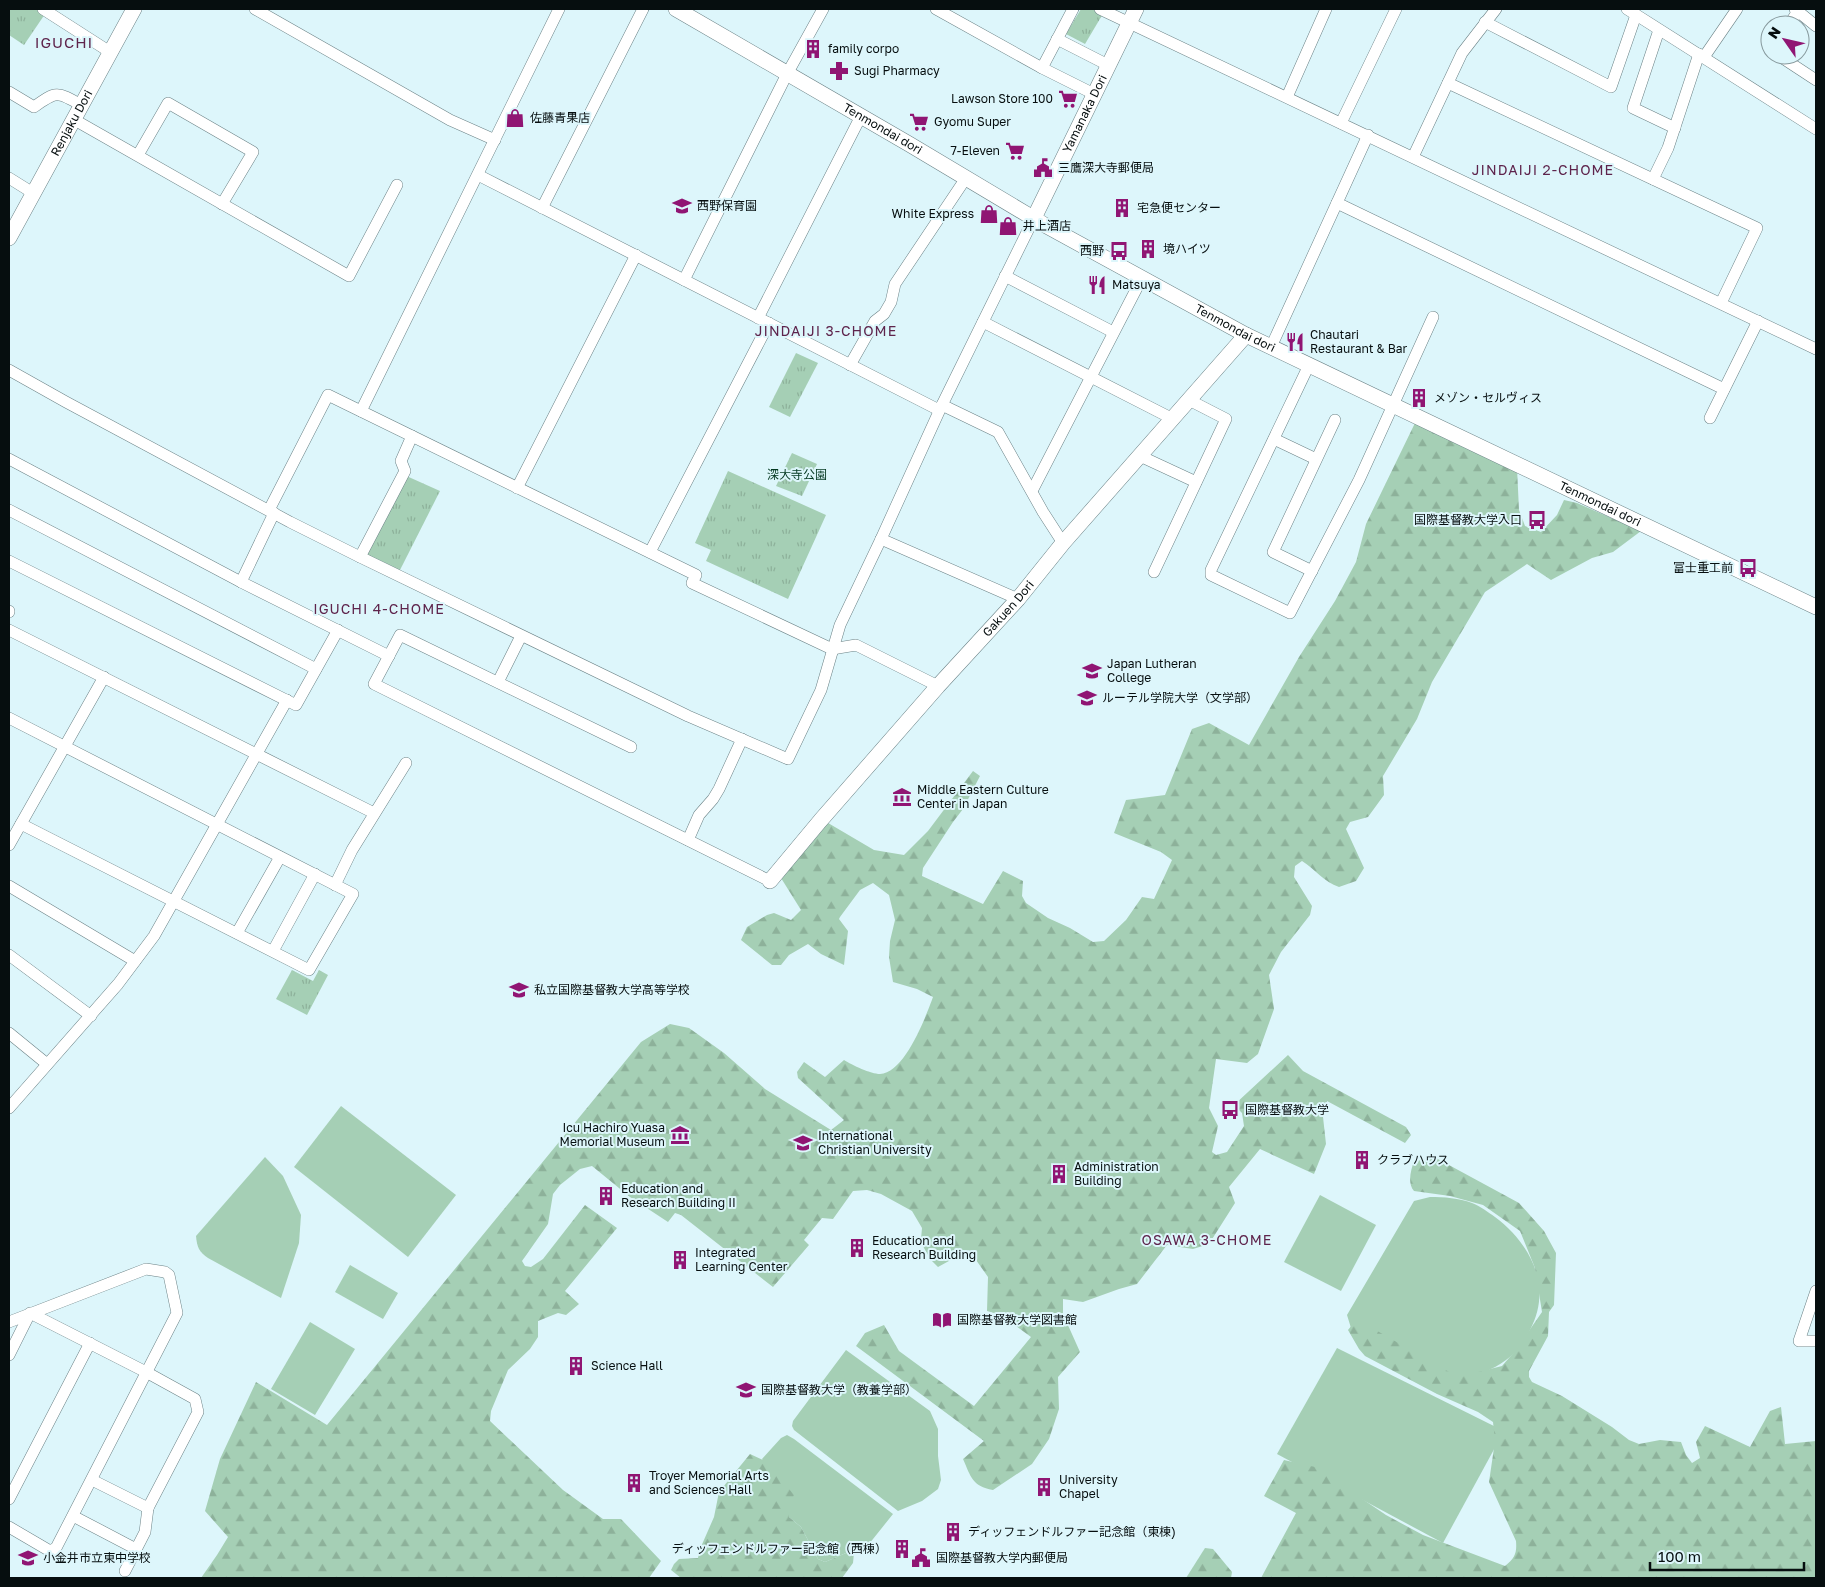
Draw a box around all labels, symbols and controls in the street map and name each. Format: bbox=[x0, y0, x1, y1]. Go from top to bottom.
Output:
north arrow bbox=[1760, 15, 1810, 65]
text: N bbox=[1764, 23, 1784, 42]
district label: IGUCHI bbox=[35, 33, 93, 51]
building icon: family corpo bbox=[802, 38, 824, 60]
place label: family corpo bbox=[828, 41, 899, 56]
pharmacy icon: Sugi Pharmacy bbox=[828, 60, 850, 82]
place label: Sugi Pharmacy bbox=[854, 63, 940, 78]
street label: Yamanaka Dori bbox=[1059, 72, 1110, 155]
street label: Renjaku Dori bbox=[47, 87, 95, 158]
supermarket icon: Lawson Store 100 bbox=[1057, 88, 1079, 110]
place label: Lawson Store 100 bbox=[951, 91, 1053, 106]
street label: Tenmondai dori bbox=[841, 100, 925, 157]
shop icon: 佐藤青果店 bbox=[504, 107, 526, 129]
place label: 佐藤青果店 bbox=[530, 110, 590, 125]
supermarket icon: Gyomu Super bbox=[908, 111, 930, 133]
place label: Gyomu Super bbox=[934, 114, 1011, 129]
supermarket icon: 7-Eleven bbox=[1004, 140, 1026, 162]
place label: 7-Eleven bbox=[950, 143, 1000, 158]
public building icon: 三鷹深大寺郵便局 bbox=[1032, 157, 1054, 179]
place label: 三鷹深大寺郵便局 bbox=[1058, 160, 1154, 175]
district label: JINDAIJI 2-CHOME bbox=[1472, 161, 1614, 178]
school or university icon: 西野保育園 bbox=[671, 195, 693, 217]
building icon: 宅急便センター bbox=[1111, 197, 1133, 219]
place label: 西野保育園 bbox=[697, 198, 757, 213]
place label: 宅急便センター bbox=[1137, 200, 1221, 215]
shop icon: White Express bbox=[978, 203, 1000, 225]
place label: White Express bbox=[892, 206, 974, 221]
shop icon: 井上酒店 bbox=[997, 215, 1019, 237]
place label: 井上酒店 bbox=[1023, 218, 1071, 233]
building icon: 境ハイツ bbox=[1137, 238, 1159, 260]
bus stop icon: 西野 bbox=[1108, 240, 1130, 262]
place label: 境ハイツ bbox=[1163, 241, 1211, 256]
place label: 西野 bbox=[1080, 243, 1104, 258]
restaurant icon: Matsuya bbox=[1086, 274, 1108, 296]
place label: Matsuya bbox=[1112, 277, 1161, 292]
street label: Tenmondai dori bbox=[1193, 301, 1278, 355]
district label: JINDAIJI 3-CHOME bbox=[755, 322, 897, 339]
place label: Chautari Restaurant & Bar bbox=[1310, 327, 1407, 356]
restaurant icon: Chautari Restaurant & Bar bbox=[1284, 331, 1306, 353]
building icon: メゾン・セルヴィス bbox=[1408, 387, 1430, 409]
place label: メゾン・セルヴィス bbox=[1434, 390, 1542, 405]
park label: 深大寺公園 bbox=[767, 467, 827, 482]
street label: Tenmondai dori bbox=[1557, 478, 1644, 529]
bus stop icon: 国際基督教大学入口 bbox=[1526, 509, 1548, 531]
place label: 国際基督教大学入口 bbox=[1414, 512, 1522, 527]
bus stop icon: 富士重工前 bbox=[1737, 557, 1759, 579]
place label: 富士重工前 bbox=[1673, 560, 1733, 575]
street label: Gakuen Dori bbox=[979, 577, 1037, 640]
district label: IGUCHI 4-CHOME bbox=[313, 600, 445, 617]
place label: Japan Lutheran College bbox=[1107, 656, 1197, 685]
school or university icon: Japan Lutheran College bbox=[1081, 660, 1103, 682]
school or university icon: ルーテル学院大学（文学部） bbox=[1076, 687, 1098, 709]
place label: ルーテル学院大学（文学部） bbox=[1102, 690, 1258, 705]
place label: Middle Eastern Culture Center in Japan bbox=[917, 782, 1049, 811]
museum icon: Middle Eastern Culture Center in Japan bbox=[891, 786, 913, 808]
school or university icon: 私立国際基督教大学高等学校 bbox=[508, 979, 530, 1001]
place label: 私立国際基督教大学高等学校 bbox=[534, 982, 690, 997]
bus stop icon: 国際基督教大学 bbox=[1219, 1099, 1241, 1121]
place label: 国際基督教大学 bbox=[1245, 1102, 1329, 1117]
place label: Icu Hachiro Yuasa Memorial Museum bbox=[560, 1120, 665, 1149]
museum icon: Icu Hachiro Yuasa Memorial Museum bbox=[669, 1124, 691, 1146]
place label: International Christian University bbox=[818, 1128, 932, 1157]
school or university icon: International Christian University bbox=[792, 1132, 814, 1154]
building icon: クラブハウス bbox=[1351, 1149, 1373, 1171]
place label: クラブハウス bbox=[1377, 1152, 1449, 1167]
place label: Administration Building bbox=[1074, 1159, 1159, 1188]
building icon: Administration Building bbox=[1048, 1163, 1070, 1185]
place label: Education and Research Building II bbox=[621, 1181, 736, 1210]
building icon: Education and Research Building II bbox=[595, 1185, 617, 1207]
district label: OSAWA 3-CHOME bbox=[1142, 1231, 1272, 1248]
place label: Education and Research Building bbox=[872, 1233, 976, 1262]
building icon: Education and Research Building bbox=[846, 1237, 868, 1259]
place label: Integrated Learning Center bbox=[695, 1245, 788, 1274]
building icon: Integrated Learning Center bbox=[669, 1249, 691, 1271]
library icon: 国際基督教大学図書館 bbox=[931, 1309, 953, 1331]
place label: 国際基督教大学図書館 bbox=[957, 1312, 1077, 1327]
building icon: Science Hall bbox=[565, 1355, 587, 1377]
place label: Science Hall bbox=[591, 1358, 663, 1373]
school or university icon: 国際基督教大学（教養学部） bbox=[735, 1379, 757, 1401]
place label: 国際基督教大学（教養学部） bbox=[761, 1382, 917, 1397]
place label: Troyer Memorial Arts and Sciences Hall bbox=[649, 1468, 769, 1497]
building icon: Troyer Memorial Arts and Sciences Hall bbox=[623, 1472, 645, 1494]
place label: University Chapel bbox=[1059, 1472, 1118, 1501]
building icon: University Chapel bbox=[1033, 1476, 1055, 1498]
building icon: ディッフェンドルファー記念館（東棟) bbox=[942, 1521, 964, 1543]
place label: ディッフェンドルファー記念館（東棟) bbox=[968, 1524, 1176, 1539]
building icon: ディッフェンドルファー記念館（西棟） bbox=[891, 1538, 913, 1560]
scale bar bbox=[1650, 1540, 1804, 1572]
place label: ディッフェンドルファー記念館（西棟） bbox=[672, 1541, 887, 1556]
school or university icon: 小金井市立東中学校 bbox=[17, 1547, 39, 1569]
public building icon: 国際基督教大学内郵便局 bbox=[910, 1547, 932, 1569]
text: 100 m bbox=[1658, 1547, 1701, 1565]
place label: 小金井市立東中学校 bbox=[43, 1550, 151, 1565]
place label: 国際基督教大学内郵便局 bbox=[936, 1550, 1068, 1565]

